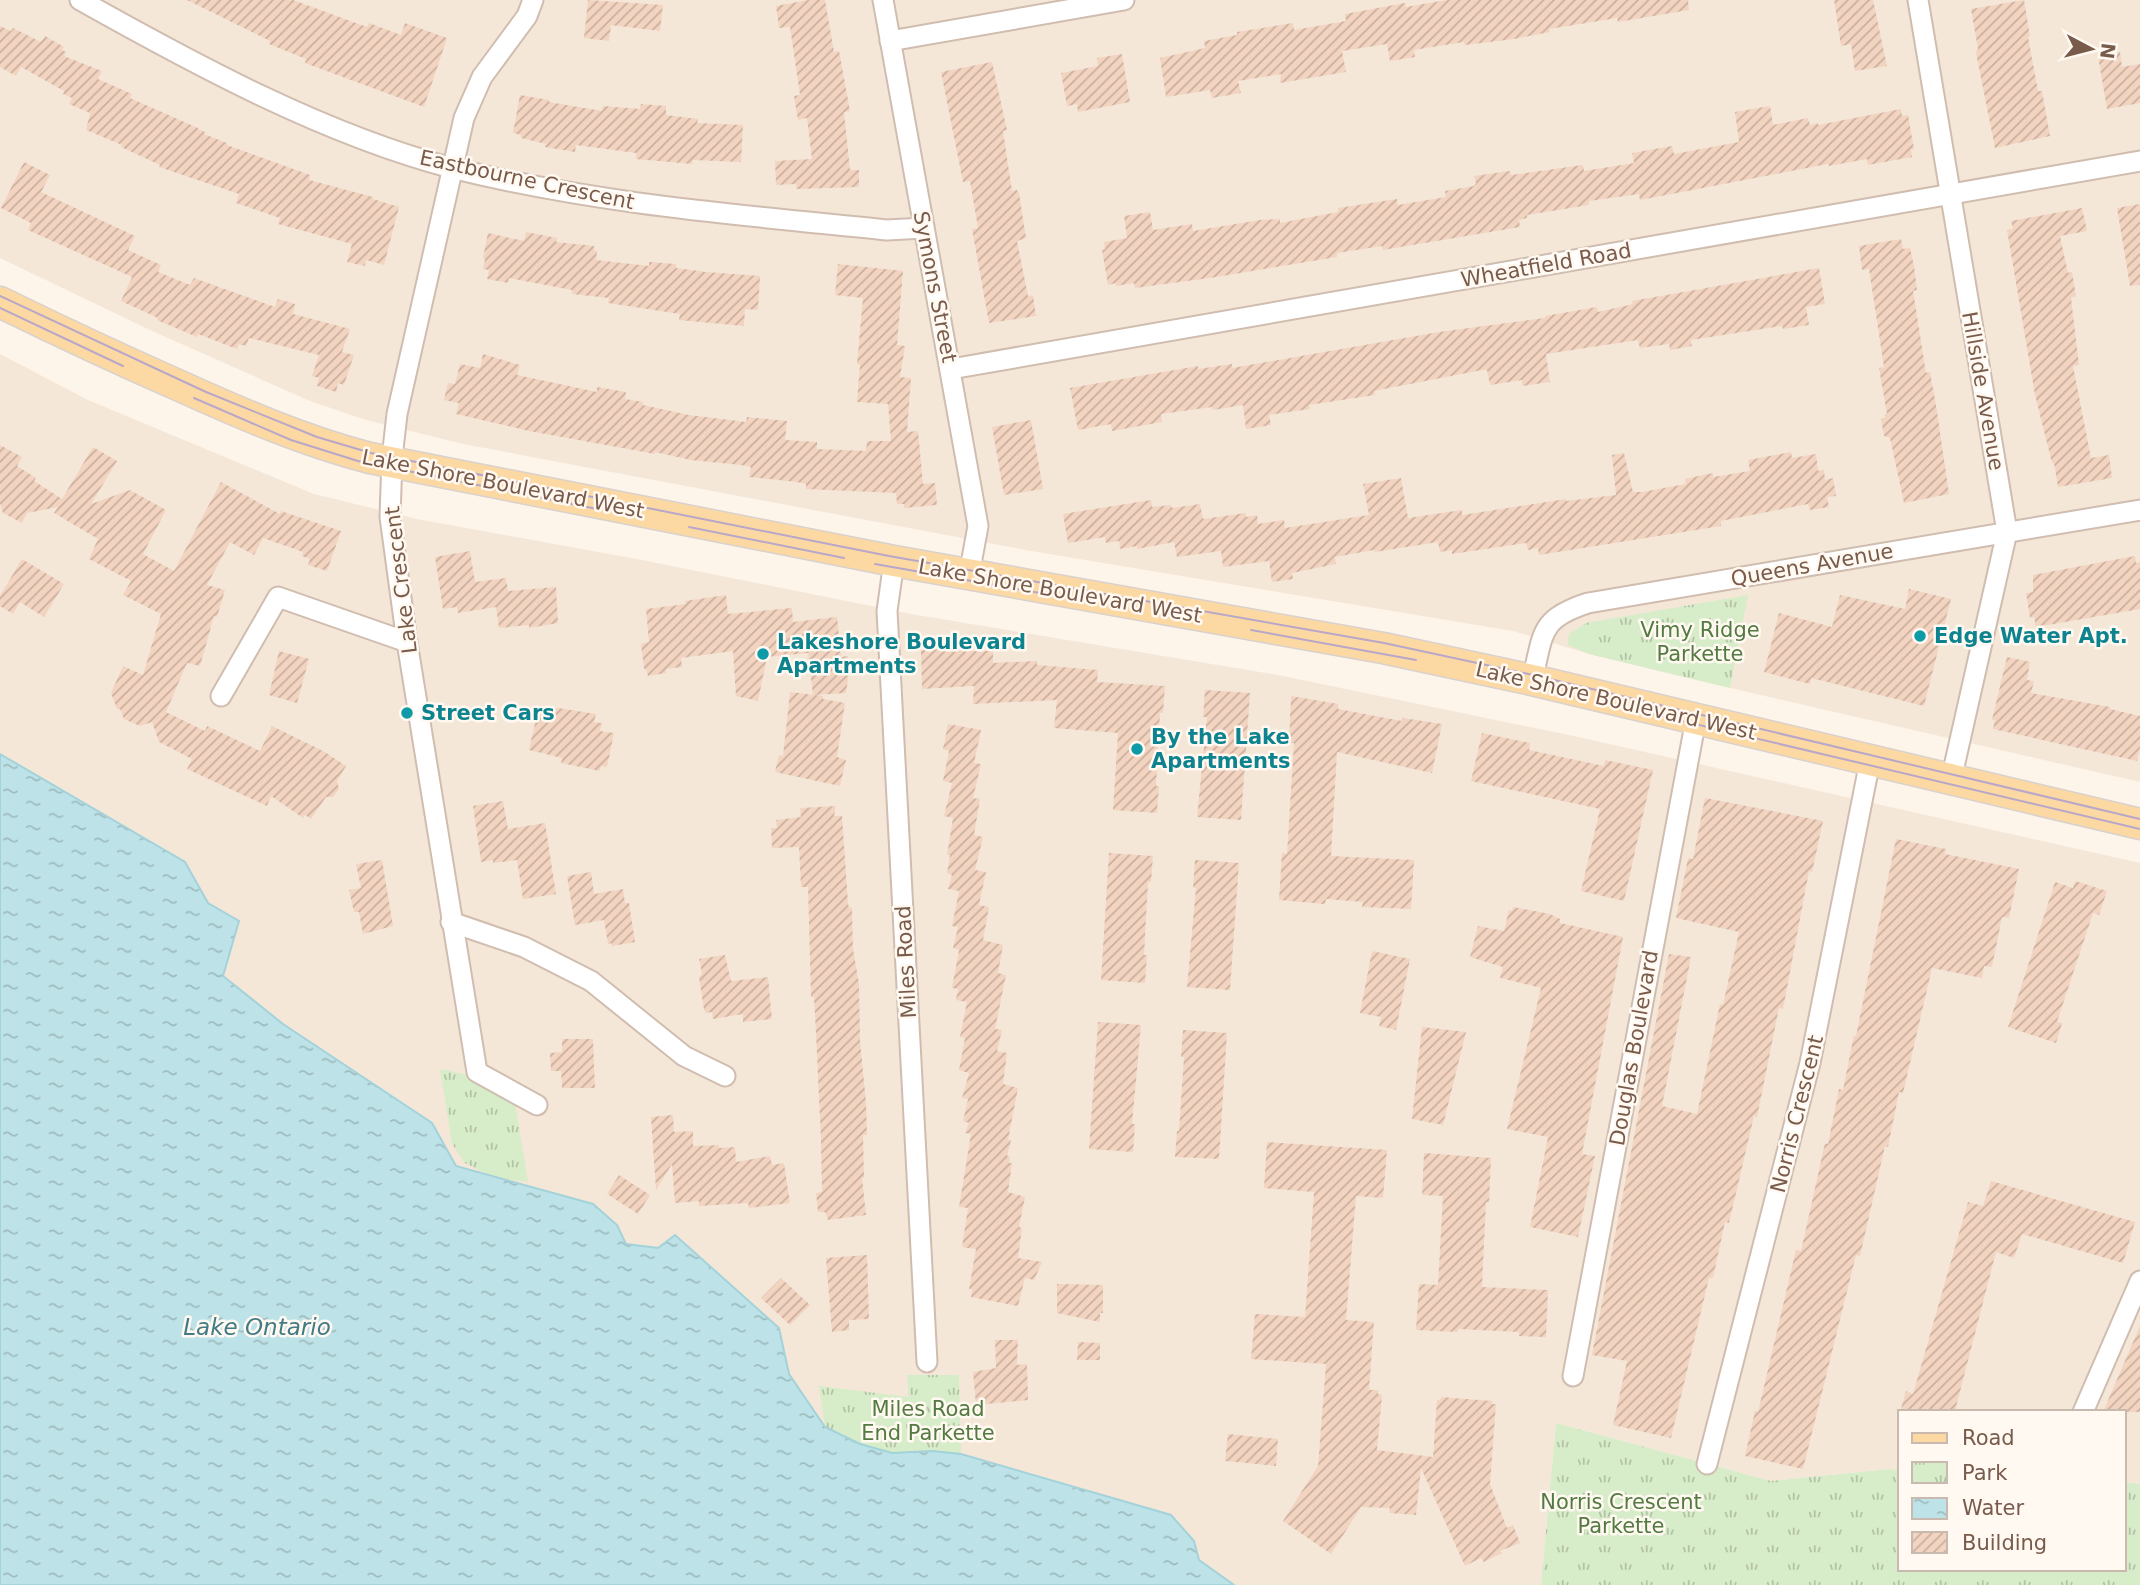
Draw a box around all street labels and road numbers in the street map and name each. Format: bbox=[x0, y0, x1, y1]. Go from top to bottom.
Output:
street label: Eastbourne Crescent bbox=[418, 146, 636, 214]
street label: Symons Street bbox=[909, 209, 961, 365]
street label: Wheatfield Road bbox=[1459, 238, 1633, 292]
street label: Hillside Avenue bbox=[1957, 310, 2009, 472]
street label: Lake Shore Boulevard West bbox=[360, 445, 646, 523]
street label: Lake Crescent bbox=[380, 505, 422, 655]
street label: Queens Avenue bbox=[1729, 539, 1895, 591]
street label: Lake Shore Boulevard West bbox=[916, 554, 1204, 628]
street label: Lake Shore Boulevard West bbox=[1473, 657, 1759, 745]
street label: Miles Road bbox=[891, 905, 921, 1019]
street label: Douglas Boulevard bbox=[1605, 948, 1663, 1148]
street label: Norris Crescent bbox=[1766, 1033, 1828, 1195]

